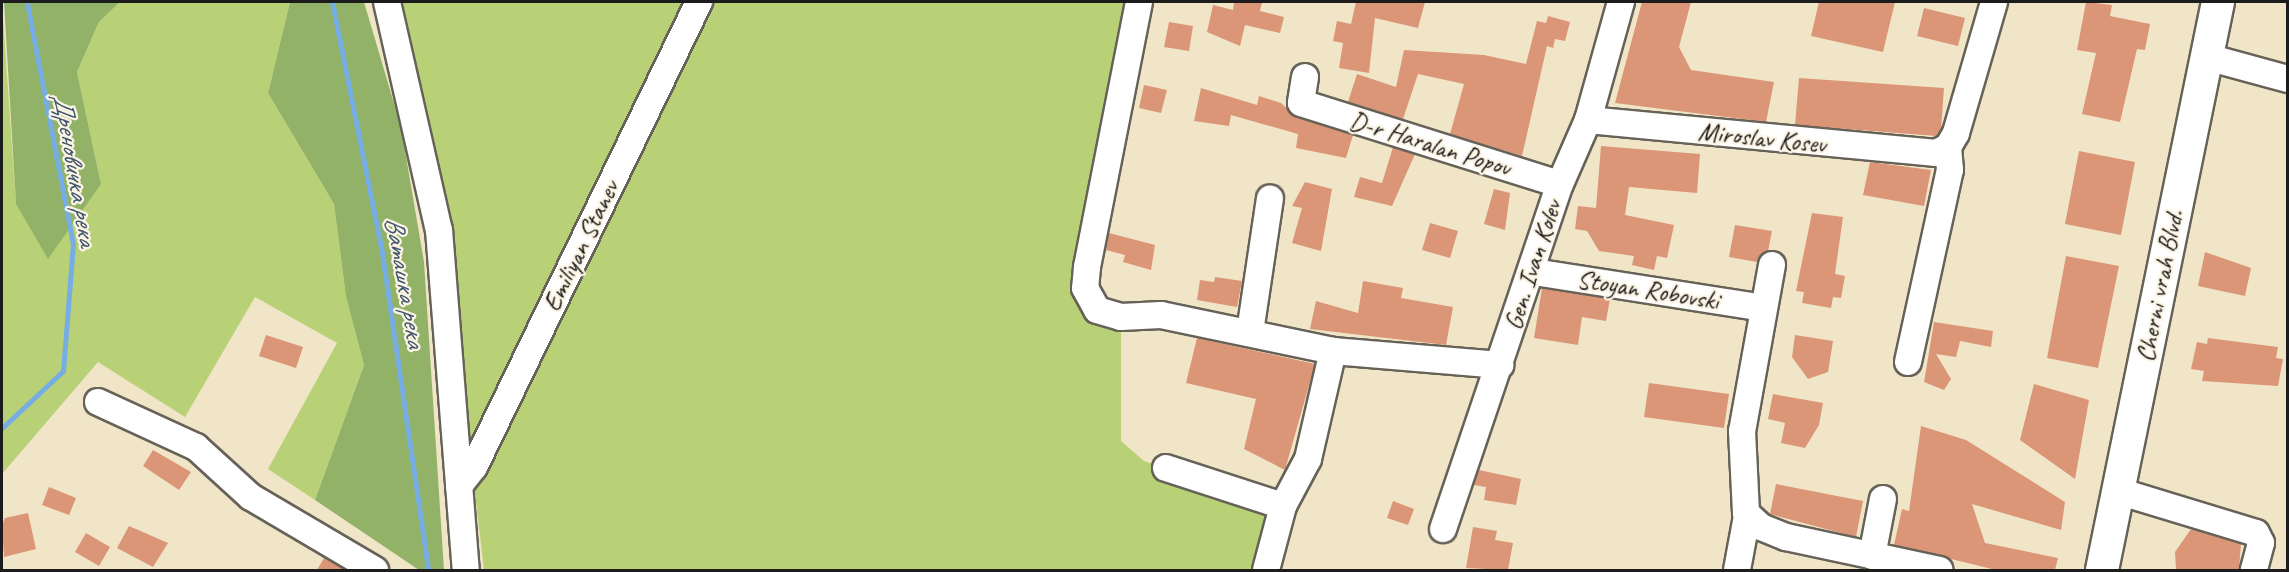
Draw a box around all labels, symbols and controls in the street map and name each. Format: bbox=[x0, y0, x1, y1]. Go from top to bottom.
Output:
water label: Дреновичка река bbox=[46, 92, 104, 248]
street label: D-r Haralan Popov bbox=[1346, 105, 1514, 183]
street label: Miroslav Kosev bbox=[1697, 116, 1827, 160]
street label: Emiliyan Stanev bbox=[536, 175, 626, 317]
street label: Gen. Ivan Kolev bbox=[1497, 196, 1569, 334]
street label: Cherni vrah Blvd. bbox=[2130, 207, 2190, 365]
water label: Ваташка река bbox=[378, 214, 432, 350]
street label: Stoyan Robovski bbox=[1575, 263, 1721, 317]

